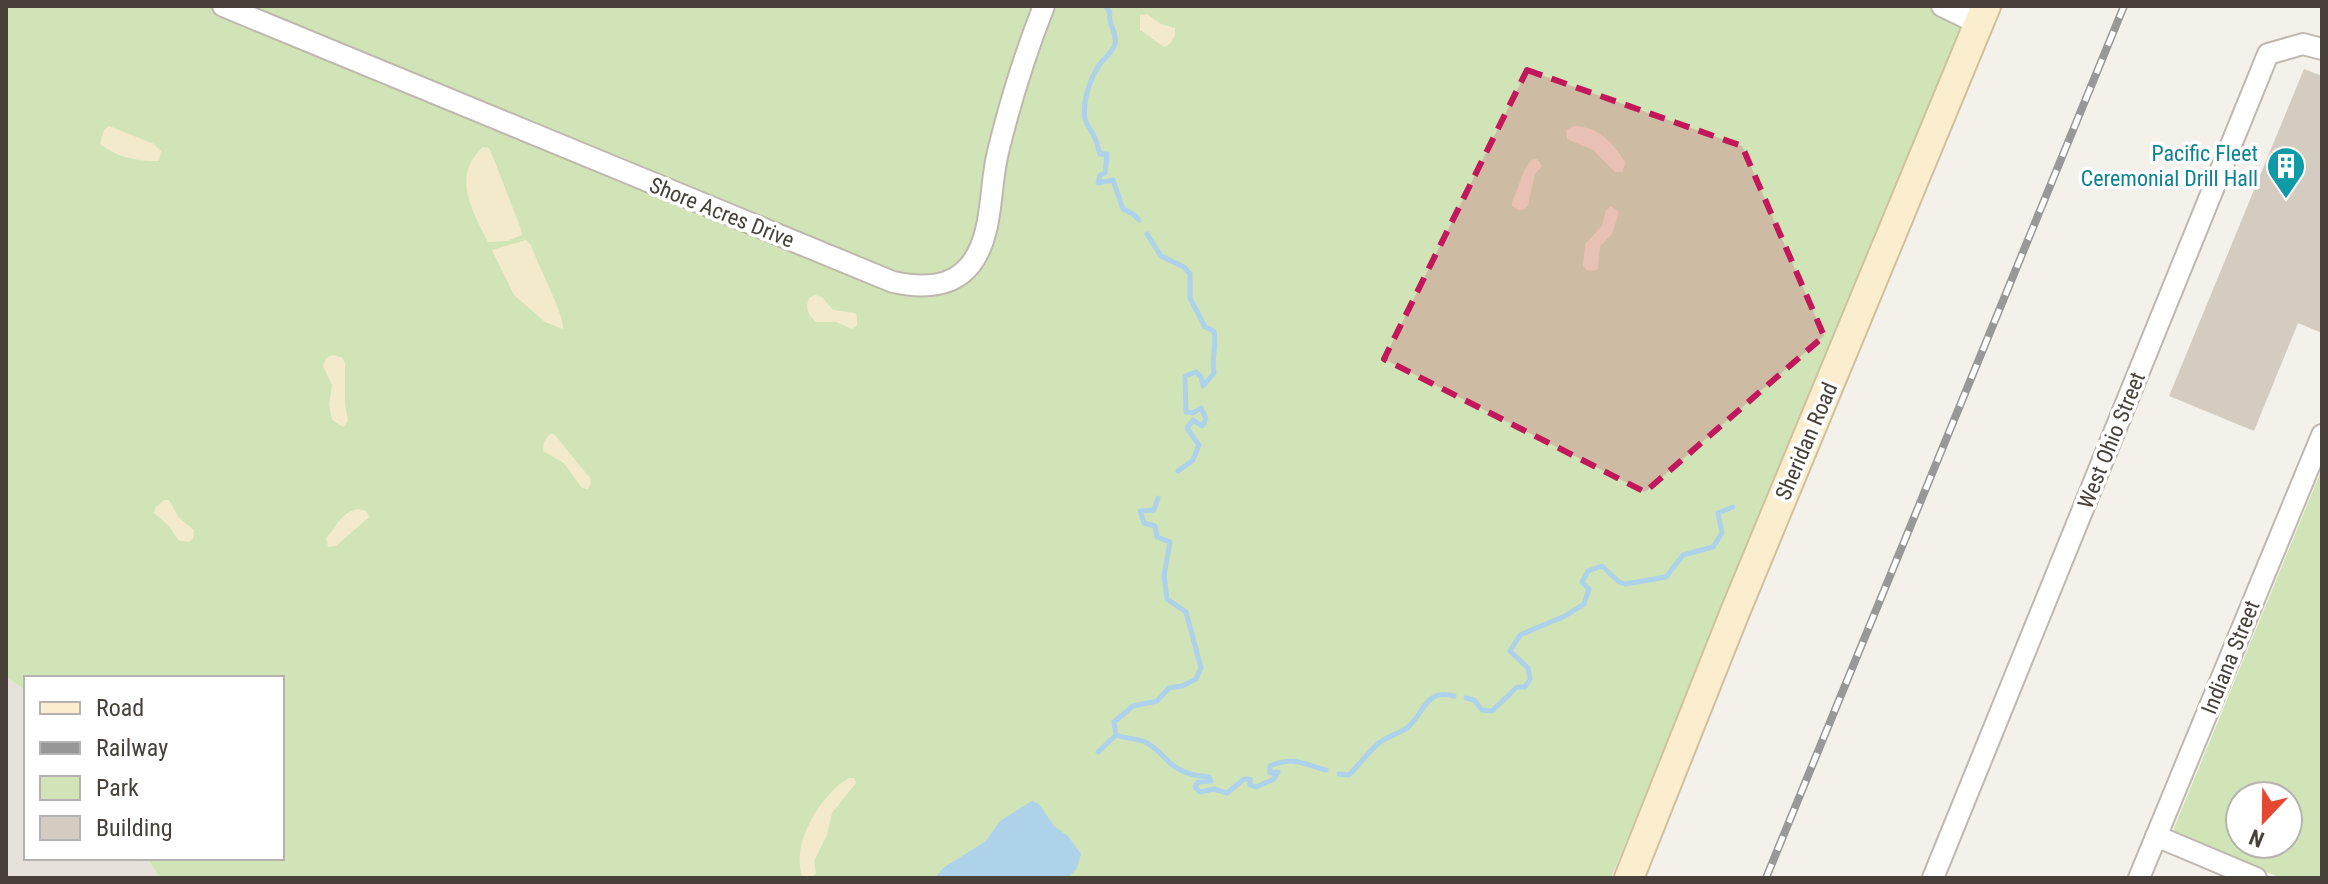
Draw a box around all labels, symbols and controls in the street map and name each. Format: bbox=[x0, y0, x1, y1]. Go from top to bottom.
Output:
place label: Pacific Fleet Ceremonial Drill Hall bbox=[2081, 141, 2258, 191]
building icon: Pacific Fleet Ceremonial Drill Hall bbox=[2265, 145, 2307, 200]
street label: Shore Acres Drive bbox=[646, 172, 798, 253]
street label: West Ohio Street bbox=[2073, 368, 2150, 512]
street label: Sheridan Road bbox=[1770, 379, 1842, 504]
street label: Indiana Street bbox=[2196, 597, 2265, 718]
legend bbox=[24, 676, 284, 860]
text: Road bbox=[96, 694, 144, 722]
text: Railway bbox=[96, 734, 168, 762]
text: Park bbox=[96, 774, 139, 802]
north arrow bbox=[2224, 780, 2304, 860]
text: Building bbox=[96, 814, 173, 842]
text: N bbox=[2246, 824, 2268, 852]

